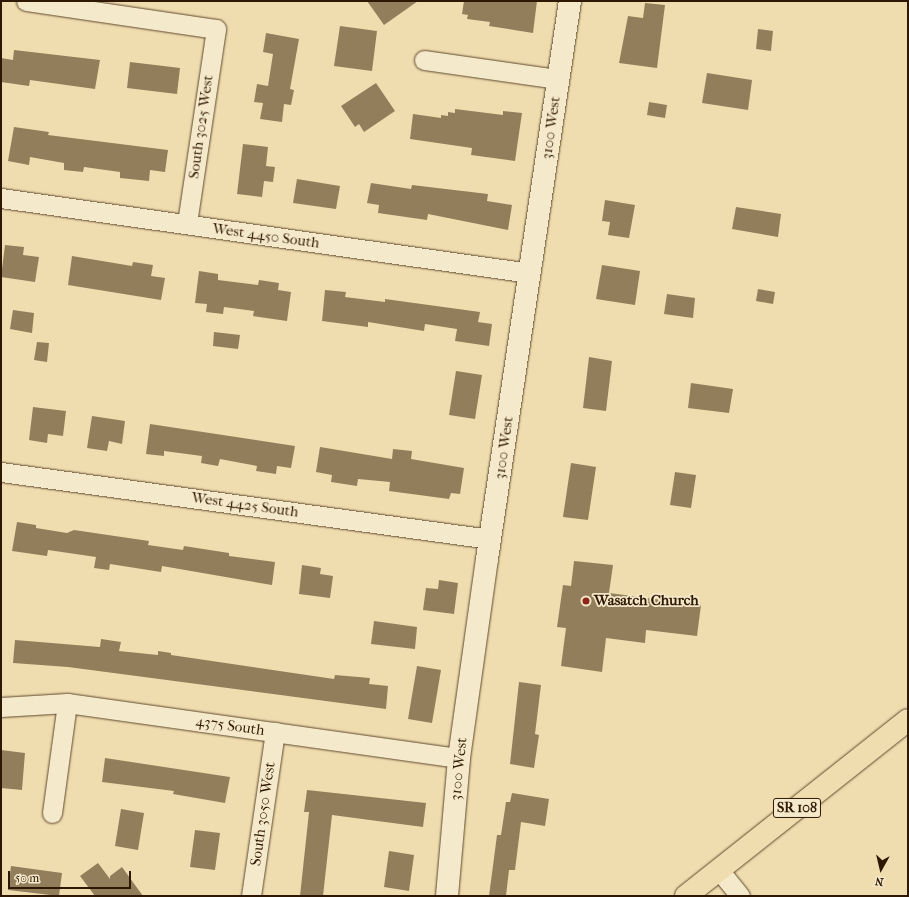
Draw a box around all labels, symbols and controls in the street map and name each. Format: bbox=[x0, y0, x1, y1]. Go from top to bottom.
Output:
street label: South 3025 West bbox=[185, 74, 217, 180]
street label: 3100 West bbox=[538, 95, 564, 161]
street label: West 4450 South bbox=[211, 220, 321, 252]
street label: 3100 West bbox=[491, 415, 517, 481]
street label: West 4425 South bbox=[190, 489, 300, 521]
place label: Wasatch Church bbox=[594, 592, 699, 610]
marker: Wasatch Church bbox=[581, 596, 591, 606]
street label: 4375 South bbox=[194, 712, 266, 740]
street label: 3100 West bbox=[447, 737, 471, 801]
street label: South 3050 West bbox=[247, 761, 279, 867]
road number: SR 108 bbox=[772, 796, 822, 820]
north arrow bbox=[861, 849, 901, 889]
scale bar bbox=[10, 863, 133, 889]
text: 50 m bbox=[15, 871, 39, 885]
text: N bbox=[874, 874, 884, 888]

